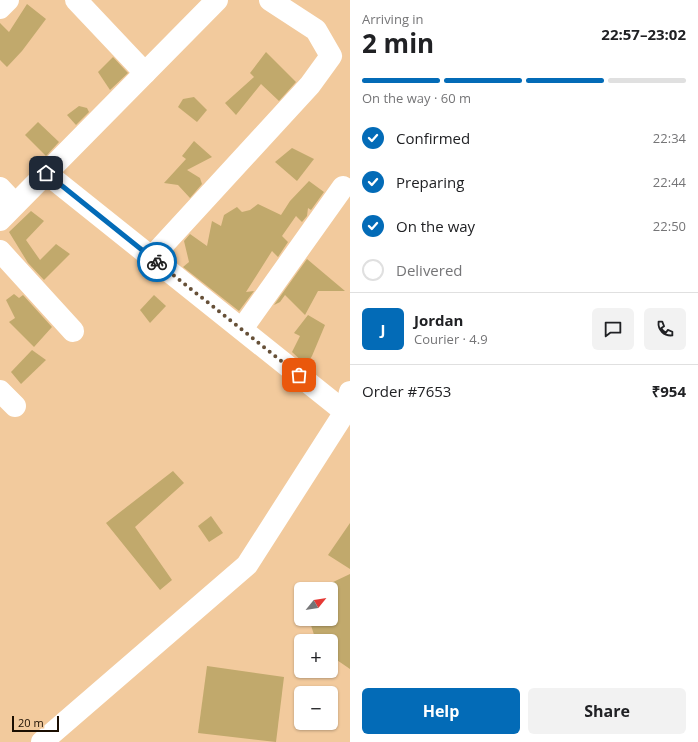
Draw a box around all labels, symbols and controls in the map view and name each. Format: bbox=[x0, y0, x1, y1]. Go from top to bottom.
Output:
text: Arriving in bbox=[362, 10, 424, 28]
text: 22:57–23:02 bbox=[601, 24, 686, 44]
text: 2 min bbox=[362, 25, 434, 61]
text: On the way · 60 m bbox=[362, 89, 471, 107]
icon: check bbox=[362, 127, 384, 149]
text: Confirmed bbox=[396, 128, 470, 148]
text: 22:34 bbox=[653, 129, 686, 147]
pin bbox=[29, 156, 63, 190]
icon: home bbox=[35, 162, 57, 184]
icon: check bbox=[362, 171, 384, 193]
text: Preparing bbox=[396, 172, 464, 192]
text: 22:44 bbox=[653, 173, 686, 191]
icon: check bbox=[362, 215, 384, 237]
text: On the way bbox=[396, 216, 475, 236]
text: 22:50 bbox=[653, 217, 686, 235]
courier bbox=[137, 242, 177, 282]
icon: bike bbox=[146, 251, 168, 273]
text: Delivered bbox=[396, 260, 463, 280]
button: chat bbox=[592, 308, 634, 350]
button: phone bbox=[644, 308, 686, 350]
text: Jordan bbox=[414, 310, 463, 330]
text: J bbox=[381, 319, 385, 339]
text: Courier · 4.9 bbox=[414, 330, 488, 348]
pin bbox=[282, 358, 316, 392]
icon: bag bbox=[288, 364, 310, 386]
text: Order #7653 bbox=[362, 381, 451, 401]
text: ₹954 bbox=[652, 381, 686, 401]
north arrow bbox=[294, 582, 338, 626]
map controls bbox=[294, 582, 338, 730]
button: + bbox=[294, 634, 338, 678]
button: − bbox=[294, 686, 338, 730]
button: Help bbox=[362, 688, 520, 734]
button: Share bbox=[528, 688, 686, 734]
scale bar bbox=[12, 714, 59, 733]
text: 20 m bbox=[18, 715, 44, 730]

